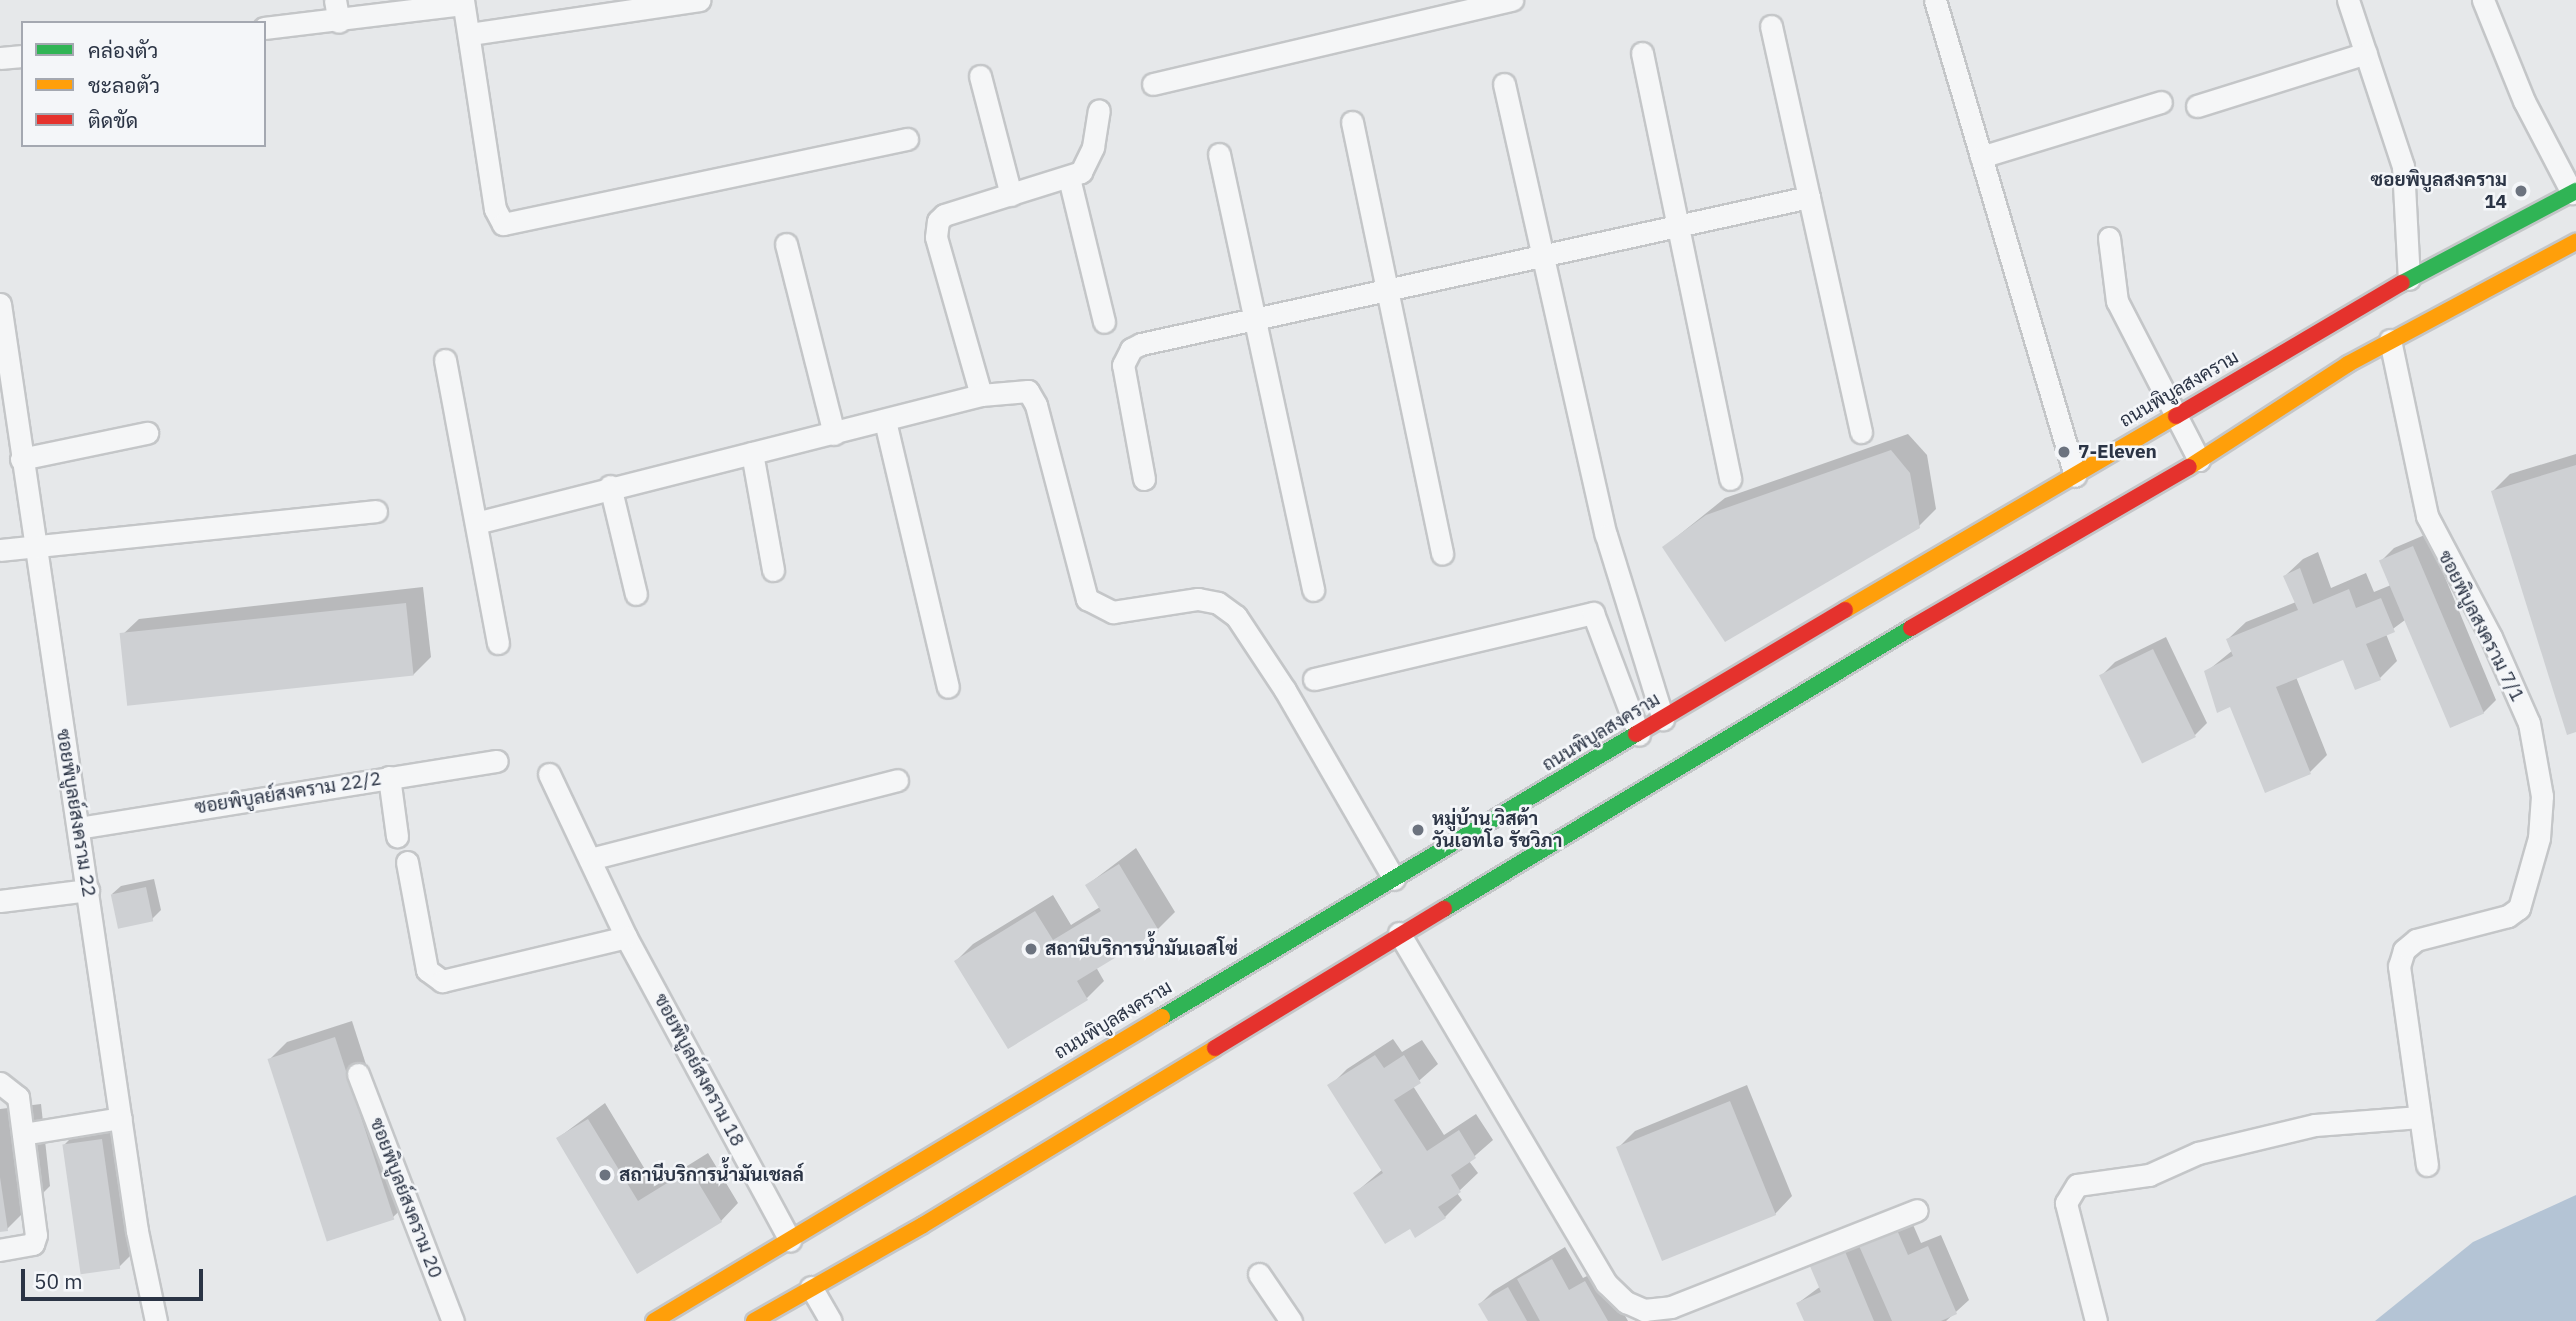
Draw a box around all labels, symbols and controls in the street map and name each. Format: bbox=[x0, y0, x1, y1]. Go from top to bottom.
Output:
legend bbox=[21, 21, 266, 147]
text: คล่องตัว bbox=[88, 36, 158, 64]
text: ชะลอตัว bbox=[88, 71, 160, 99]
text: ติดขัด bbox=[88, 106, 138, 134]
place label: ซอยพิบูลสงคราม 14 bbox=[2370, 169, 2507, 213]
marker: ซอยพิบูลสงคราม 14 bbox=[2513, 183, 2529, 199]
street label: ถนนพิบูลสงคราม bbox=[2116, 346, 2242, 432]
place label: 7-Eleven bbox=[2078, 441, 2157, 463]
marker: 7-Eleven bbox=[2056, 444, 2072, 460]
street label: ซอยพิบูลสงคราม 7/1 bbox=[2433, 547, 2529, 705]
street label: ถนนพิบูลสงคราม bbox=[1538, 688, 1664, 776]
street label: ซอยพิบูลย์สงคราม 22 bbox=[51, 727, 101, 899]
street label: ซอยพิบูลย์สงคราม 22/2 bbox=[193, 767, 383, 819]
place label: หมู่บ้าน วิสต้า วันเอทโอ รัชวิภา bbox=[1432, 808, 1562, 852]
marker: หมู่บ้าน วิสต้า วันเอทโอ รัชวิภา bbox=[1410, 822, 1426, 838]
place label: สถานีบริการน้ำมันเอสโซ่ bbox=[1045, 938, 1238, 960]
marker: สถานีบริการน้ำมันเอสโซ่ bbox=[1023, 941, 1039, 957]
street label: ถนนพิบูลสงคราม bbox=[1050, 976, 1176, 1064]
street label: ซอยพิบูลย์สงคราม 18 bbox=[649, 990, 749, 1150]
street label: ซอยพิบูลย์สงคราม 20 bbox=[365, 1115, 447, 1281]
place label: สถานีบริการน้ำมันเชลล์ bbox=[619, 1164, 804, 1186]
marker: สถานีบริการน้ำมันเชลล์ bbox=[597, 1167, 613, 1183]
scale bar bbox=[24, 1254, 206, 1298]
text: 50 m bbox=[34, 1267, 83, 1295]

